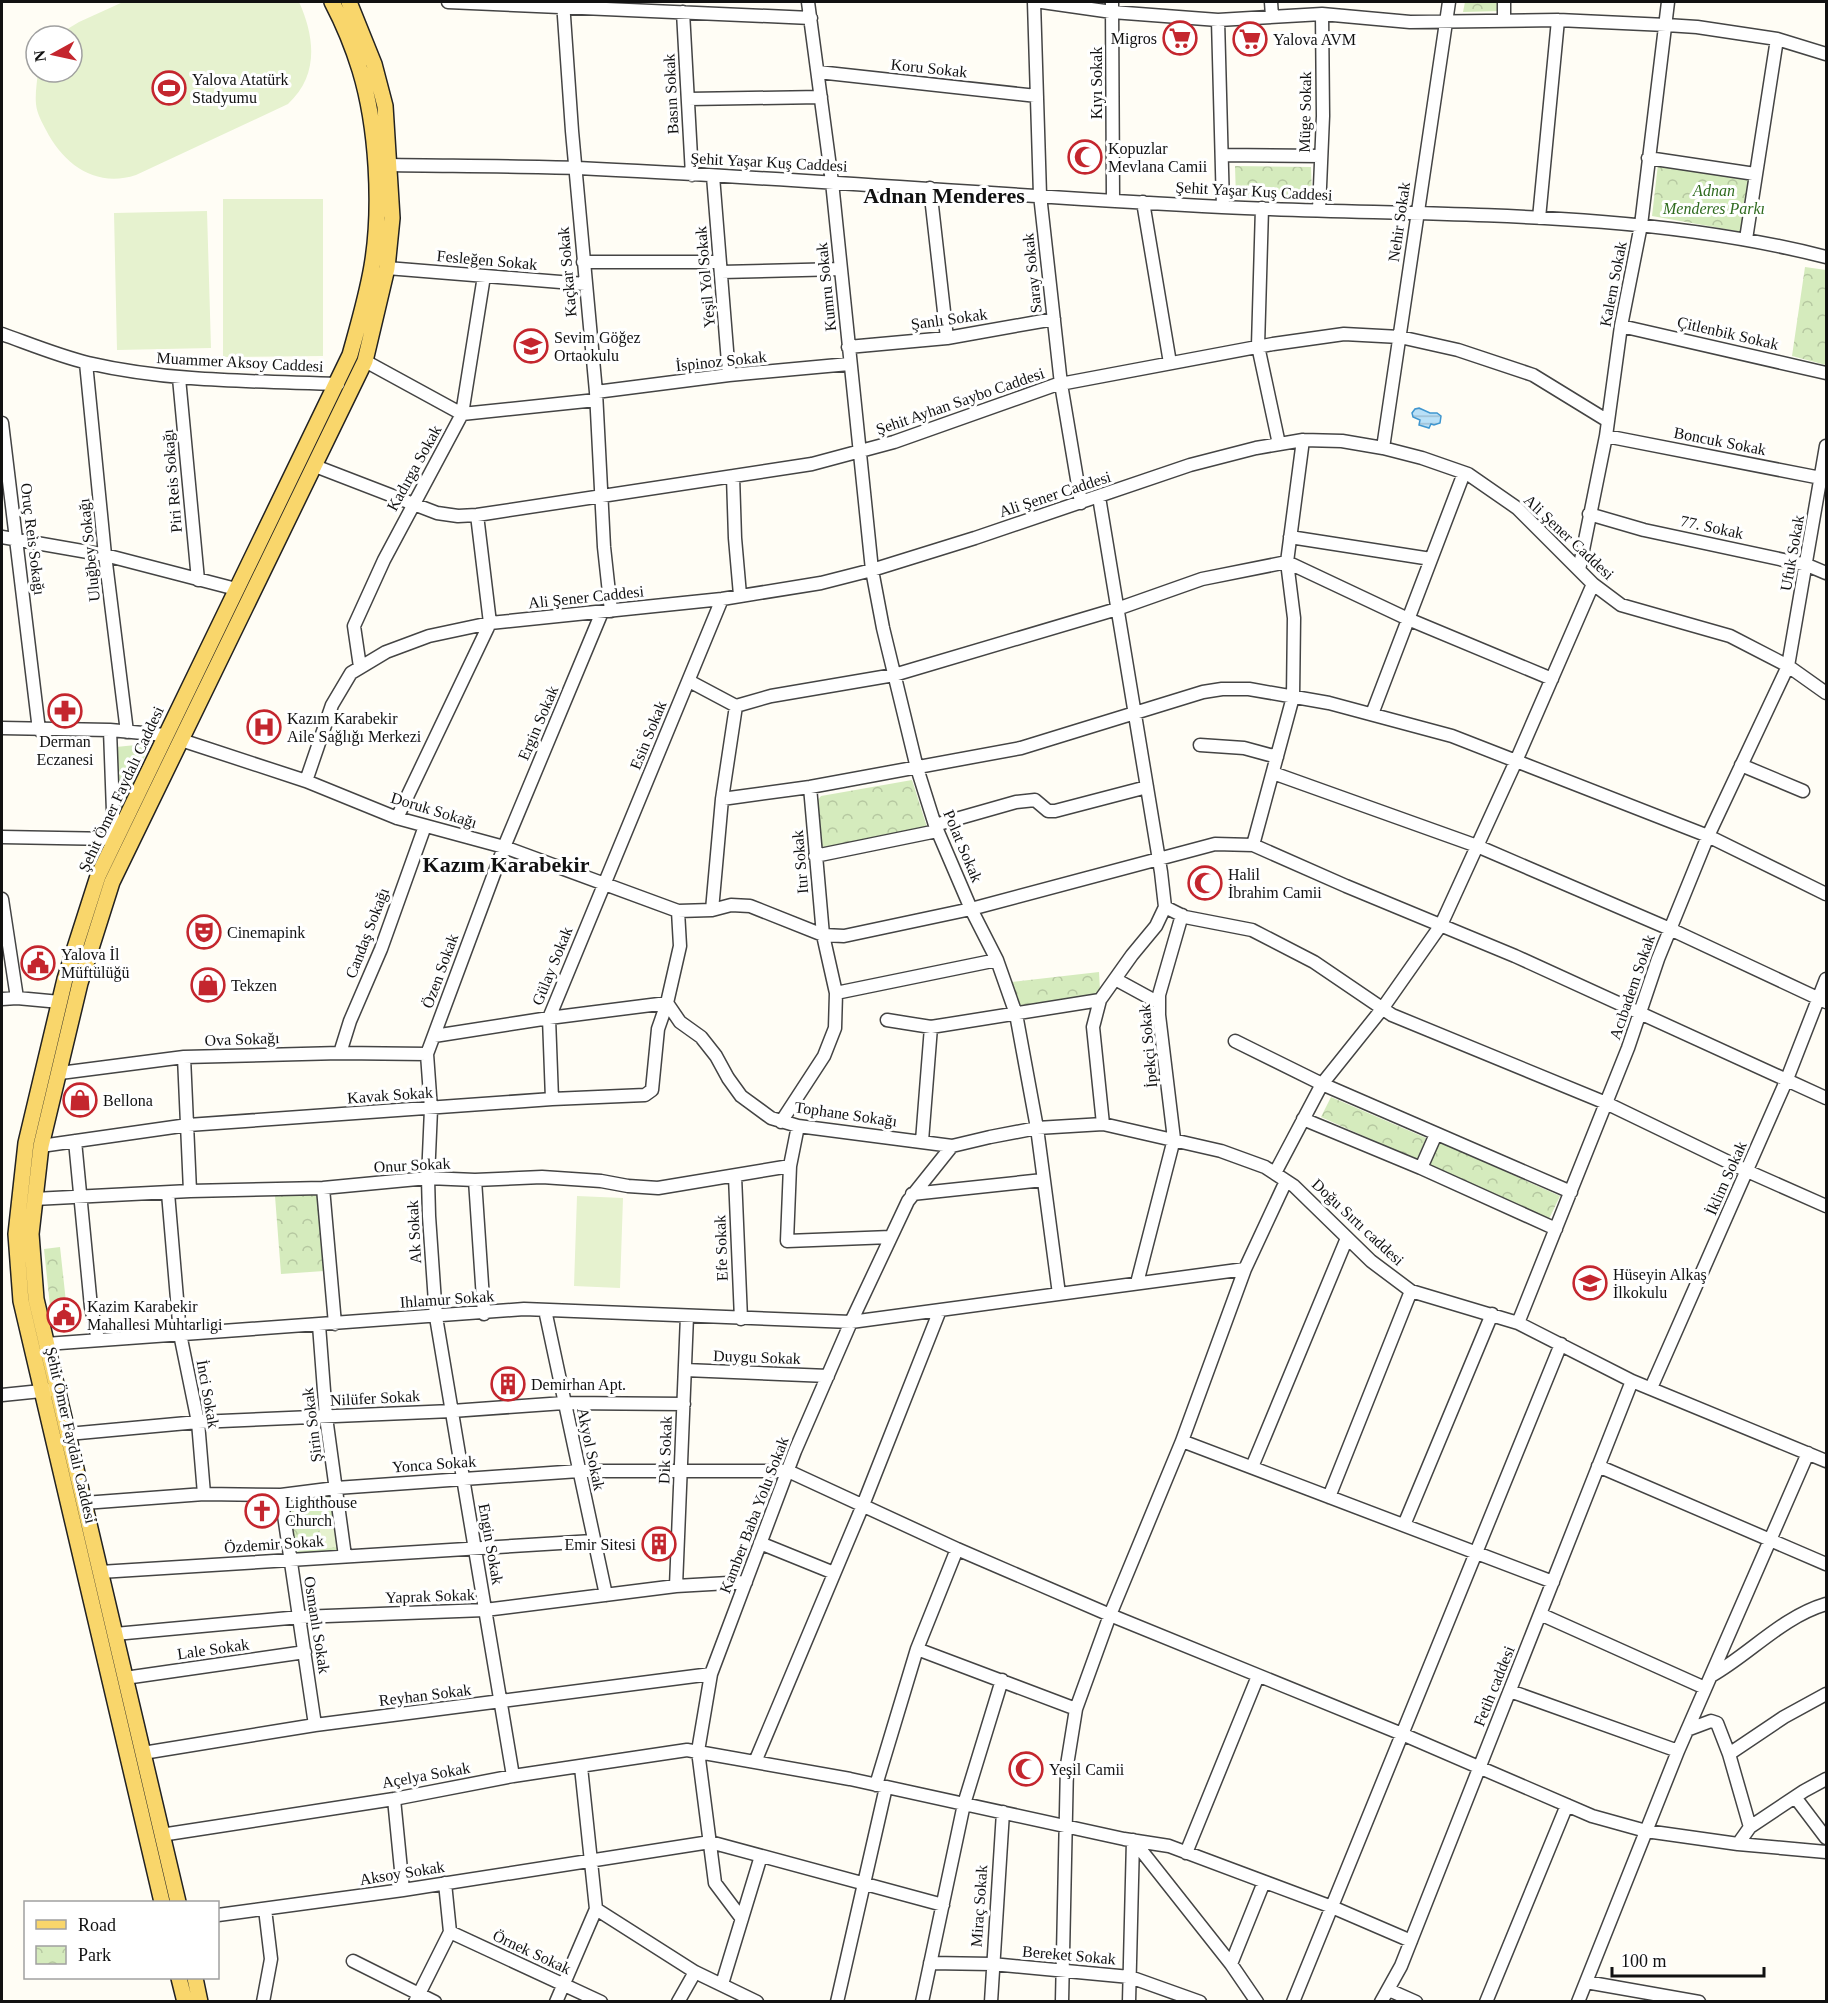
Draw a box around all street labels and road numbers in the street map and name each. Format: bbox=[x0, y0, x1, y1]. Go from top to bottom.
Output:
street label: Kıyı Sokak bbox=[1088, 47, 1106, 119]
street label: Basın Sokak bbox=[660, 53, 682, 135]
street label: Koru Sokak bbox=[890, 56, 968, 80]
street label: Müge Sokak bbox=[1296, 71, 1315, 153]
street label: Şehit Yaşar Kuş Caddesi bbox=[690, 149, 849, 176]
street label: Şehit Yaşar Kuş Caddesi bbox=[1175, 178, 1334, 205]
street label: Nehir Sokak bbox=[1385, 181, 1413, 263]
street label: Yeşil Yol Sokak bbox=[692, 225, 719, 329]
street label: Kaçkar Sokak bbox=[555, 226, 580, 318]
street label: Saray Sokak bbox=[1019, 232, 1046, 314]
street label: Kalem Sokak bbox=[1596, 240, 1630, 328]
street label: Kumru Sokak bbox=[813, 242, 839, 332]
street label: Fesleğen Sokak bbox=[436, 247, 538, 274]
street label: Şanlı Sokak bbox=[910, 305, 988, 334]
street label: Çitlenbik Sokak bbox=[1675, 313, 1780, 354]
street label: İspinoz Sokak bbox=[675, 348, 767, 375]
street label: Muammer Aksoy Caddesi bbox=[156, 349, 324, 376]
street label: Şehit Ayhan Saybo Caddesi bbox=[874, 364, 1047, 439]
street label: Kadırga Sokak bbox=[383, 422, 445, 514]
street label: Boncuk Sokak bbox=[1672, 424, 1768, 458]
street label: Piri Reis Sokağı bbox=[159, 428, 186, 534]
street label: Ali Şener Caddesi bbox=[997, 468, 1114, 521]
street label: Oruç Reis Sokağı bbox=[17, 482, 48, 597]
street label: Ali Şener Caddesi bbox=[1520, 491, 1618, 584]
street label: Uluğbey Sokağı bbox=[75, 497, 104, 602]
street label: 77. Sokak bbox=[1679, 512, 1745, 542]
street label: Ufuk Sokak bbox=[1777, 514, 1807, 592]
street label: Ali Şener Caddesi bbox=[527, 582, 645, 613]
street label: Ergin Sokak bbox=[515, 683, 562, 763]
street label: Esin Sokak bbox=[627, 698, 669, 772]
street label: Şehit Ömer Faydalı Caddesi bbox=[75, 703, 168, 875]
street label: Doruk Sokağı bbox=[389, 789, 480, 832]
street label: Polat Sokak bbox=[940, 807, 986, 885]
street label: Itır Sokak bbox=[789, 830, 811, 894]
street label: Candaş Sokağı bbox=[342, 885, 393, 981]
street label: Gülay Sokak bbox=[529, 924, 576, 1008]
street label: Özen Sokak bbox=[419, 932, 461, 1010]
street label: Acıbadem Sokak bbox=[1606, 932, 1658, 1042]
street label: İpekçi Sokak bbox=[1136, 1003, 1161, 1089]
street label: Ova Sokağı bbox=[204, 1029, 280, 1050]
street label: Kavak Sokak bbox=[347, 1084, 433, 1106]
street label: Tophane Sokağı bbox=[794, 1098, 899, 1131]
street label: İklim Sokak bbox=[1702, 1139, 1750, 1217]
street label: Onur Sokak bbox=[373, 1154, 451, 1176]
street label: Doğu Sırtı caddesi bbox=[1308, 1175, 1408, 1270]
street label: Ak Sokak bbox=[404, 1200, 424, 1264]
street label: Efe Sokak bbox=[711, 1215, 731, 1281]
street label: Ihlamur Sokak bbox=[399, 1287, 495, 1311]
street label: Şehit Ömer Faydalı Caddesi bbox=[41, 1345, 100, 1526]
street label: Duygu Sokak bbox=[713, 1347, 801, 1368]
street label: İnci Sokak bbox=[194, 1359, 222, 1429]
street label: Şirin Sokak bbox=[299, 1387, 326, 1463]
street label: Nilüfer Sokak bbox=[330, 1387, 420, 1409]
street label: Akyol Sokak bbox=[573, 1406, 608, 1492]
street label: Dik Sokak bbox=[655, 1416, 675, 1484]
street label: Kamber Baba Yolu Sokak bbox=[716, 1434, 792, 1596]
street label: Yonca Sokak bbox=[391, 1453, 477, 1475]
street label: Engin Sokak bbox=[475, 1502, 507, 1586]
street label: Özdemir Sokak bbox=[224, 1532, 324, 1556]
street label: Osmanlı Sokak bbox=[301, 1575, 333, 1675]
street label: Yaprak Sokak bbox=[385, 1586, 475, 1607]
street label: Lale Sokak bbox=[176, 1636, 250, 1662]
street label: Fetih caddesi bbox=[1470, 1643, 1518, 1729]
street label: Reyhan Sokak bbox=[378, 1681, 472, 1710]
street label: Açelya Sokak bbox=[381, 1759, 472, 1792]
street label: Aksoy Sokak bbox=[358, 1858, 446, 1889]
street label: Miraç Sokak bbox=[968, 1864, 991, 1948]
street label: Örnek Sokak bbox=[490, 1927, 574, 1977]
street label: Bereket Sokak bbox=[1022, 1942, 1116, 1968]

